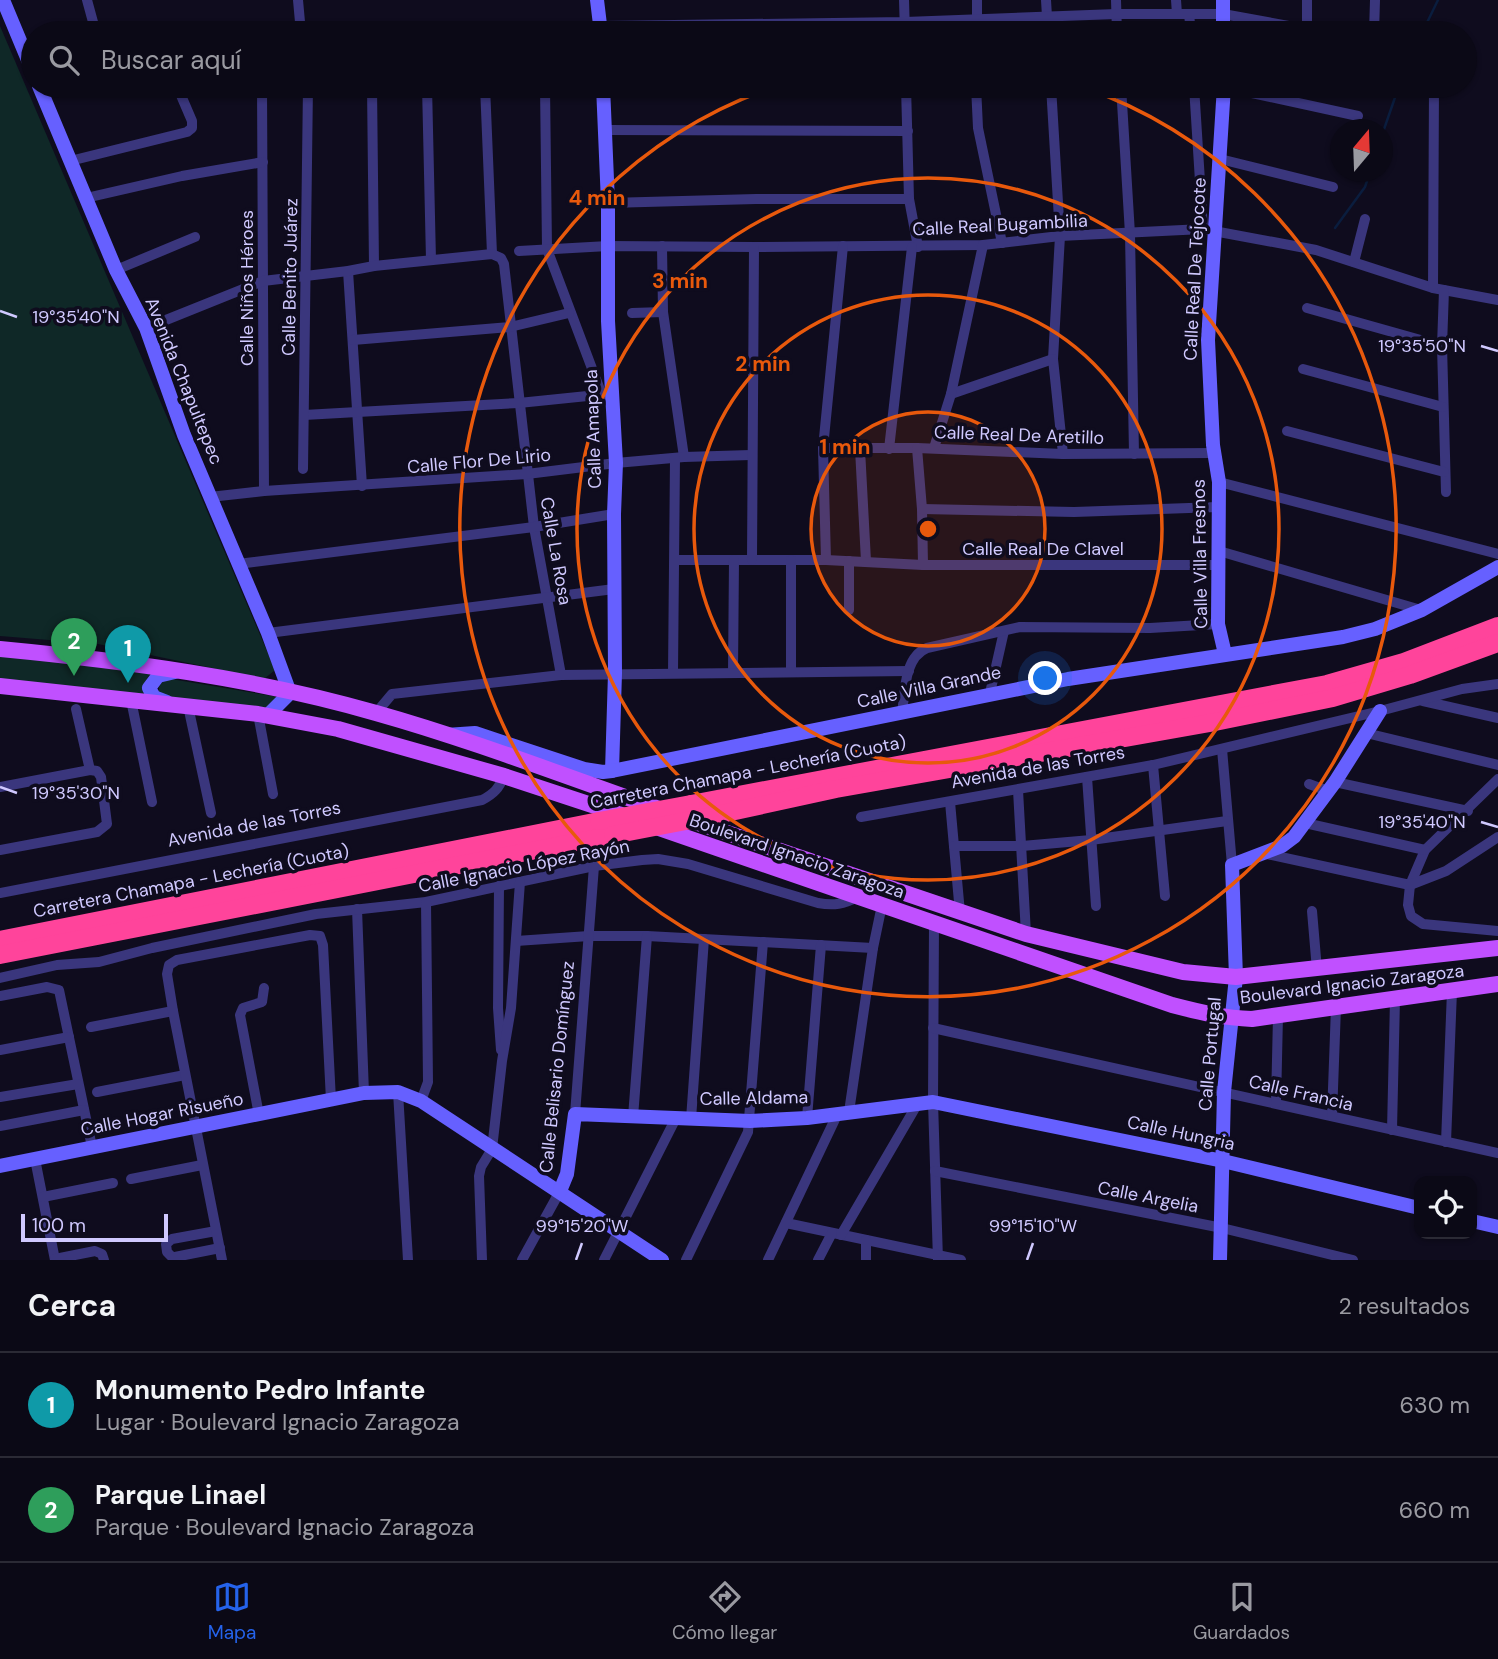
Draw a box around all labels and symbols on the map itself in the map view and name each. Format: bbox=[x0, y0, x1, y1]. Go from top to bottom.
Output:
north arrow bbox=[1330, 119, 1393, 182]
street label: Calle Real De Tejocote bbox=[1178, 177, 1212, 361]
text: 4 min bbox=[568, 184, 626, 212]
street label: Calle Benito Juárez bbox=[277, 198, 303, 356]
street label: Calle Real Bugambilia bbox=[912, 208, 1088, 242]
street label: Calle Niños Héroes bbox=[235, 210, 259, 366]
text: 3 min bbox=[652, 267, 708, 295]
street label: Avenida Chapultepec bbox=[139, 294, 229, 468]
text: 19°35'40"N bbox=[32, 305, 120, 329]
text: 19°35'50"N bbox=[1378, 334, 1466, 358]
text: 2 min bbox=[735, 350, 791, 378]
street label: Calle Amapola bbox=[579, 369, 607, 489]
street label: Calle Real De Aretillo bbox=[933, 420, 1105, 450]
text: 1 min bbox=[819, 433, 871, 461]
street label: Calle Flor De Lirio bbox=[406, 443, 552, 479]
street label: Calle Villa Fresnos bbox=[1187, 479, 1213, 629]
street label: Calle La Rosa bbox=[535, 495, 577, 607]
centre of rings bbox=[916, 517, 940, 541]
street label: Calle Real De Clavel bbox=[962, 537, 1124, 561]
pin: 2 bbox=[51, 618, 97, 676]
pin: 1 bbox=[105, 625, 151, 683]
street label: Calle Villa Grande bbox=[855, 660, 1003, 714]
your location bbox=[1028, 661, 1062, 695]
street label: Carretera Chamapa - Lechería (Cuota) bbox=[588, 730, 908, 814]
street label: Avenida de las Torres bbox=[949, 740, 1127, 794]
text: 19°35'30"N bbox=[32, 781, 120, 805]
street label: Avenida de las Torres bbox=[165, 795, 343, 853]
street label: Boulevard Ignacio Zaragoza bbox=[686, 808, 908, 904]
text: 19°35'40"N bbox=[1378, 810, 1466, 834]
street label: Calle Ignacio López Rayón bbox=[416, 834, 632, 898]
street label: Carretera Chamapa - Lechería (Cuota) bbox=[31, 839, 351, 923]
street label: Boulevard Ignacio Zaragoza bbox=[1238, 958, 1466, 1010]
street label: Calle Belisario Domínguez bbox=[534, 960, 580, 1174]
street label: Calle Portugal bbox=[1193, 996, 1227, 1112]
street label: Calle Francia bbox=[1246, 1069, 1356, 1117]
street label: Calle Aldama bbox=[699, 1085, 809, 1111]
street label: Calle Hogar Risueño bbox=[79, 1086, 245, 1142]
street label: Calle Hungria bbox=[1125, 1110, 1237, 1156]
street label: Calle Argelia bbox=[1096, 1175, 1200, 1219]
scale bar bbox=[21, 1211, 168, 1243]
text: 99°15'20"W bbox=[535, 1214, 629, 1238]
text: 99°15'10"W bbox=[989, 1214, 1077, 1238]

